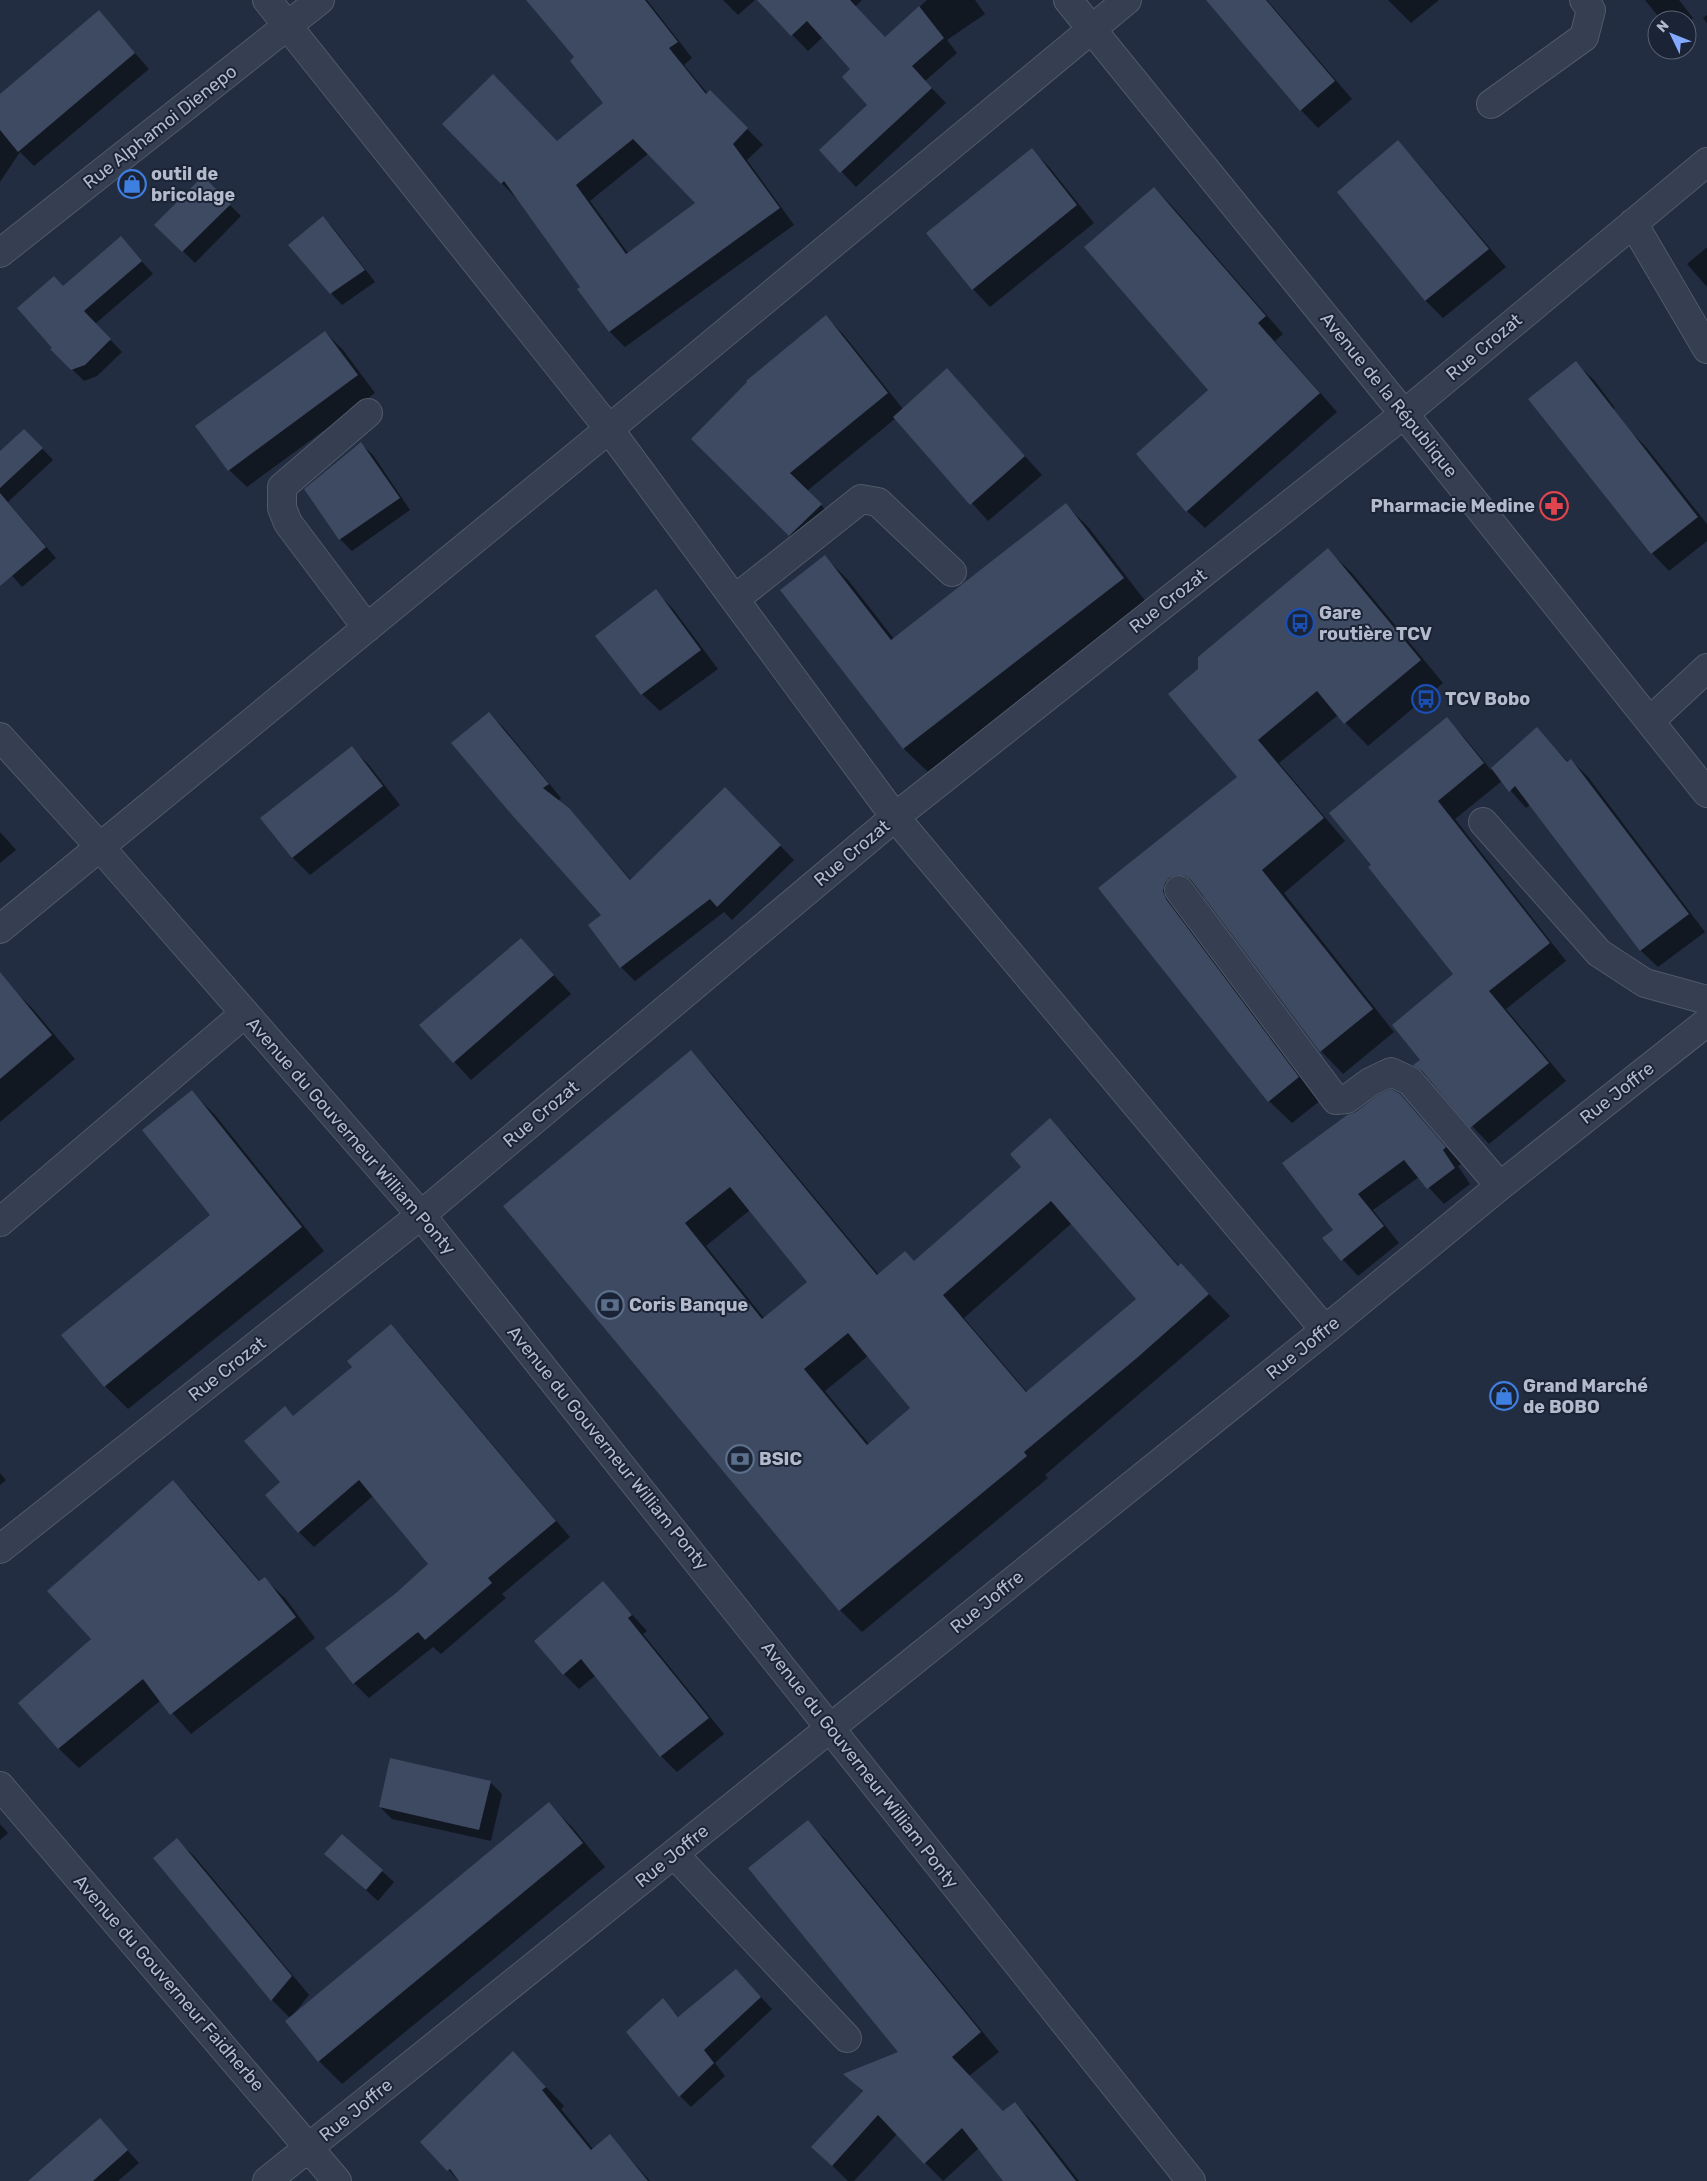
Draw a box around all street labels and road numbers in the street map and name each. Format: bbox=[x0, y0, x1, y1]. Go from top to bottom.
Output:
street label: Rue Alphamoi Dienepo bbox=[79, 60, 241, 194]
street label: Avenue de la République bbox=[1316, 308, 1462, 482]
street label: Rue Crozat bbox=[1442, 309, 1526, 385]
street label: Rue Crozat bbox=[1125, 564, 1211, 638]
street label: Rue Crozat bbox=[810, 815, 894, 891]
street label: Avenue du Gouverneur William Ponty bbox=[242, 1013, 460, 1259]
street label: Rue Joffre bbox=[1576, 1057, 1658, 1129]
street label: Rue Crozat bbox=[499, 1076, 583, 1152]
street label: Rue Joffre bbox=[1262, 1312, 1344, 1384]
street label: Avenue du Gouverneur William Ponty bbox=[503, 1322, 713, 1574]
street label: Rue Crozat bbox=[184, 1332, 270, 1406]
street label: Rue Joffre bbox=[946, 1566, 1028, 1638]
street label: Avenue du Gouverneur William Ponty bbox=[757, 1637, 963, 1893]
street label: Rue Joffre bbox=[631, 1820, 713, 1892]
street label: Avenue du Gouverneur Faidherbe bbox=[69, 1870, 269, 2096]
street label: Rue Joffre bbox=[315, 2074, 397, 2146]

